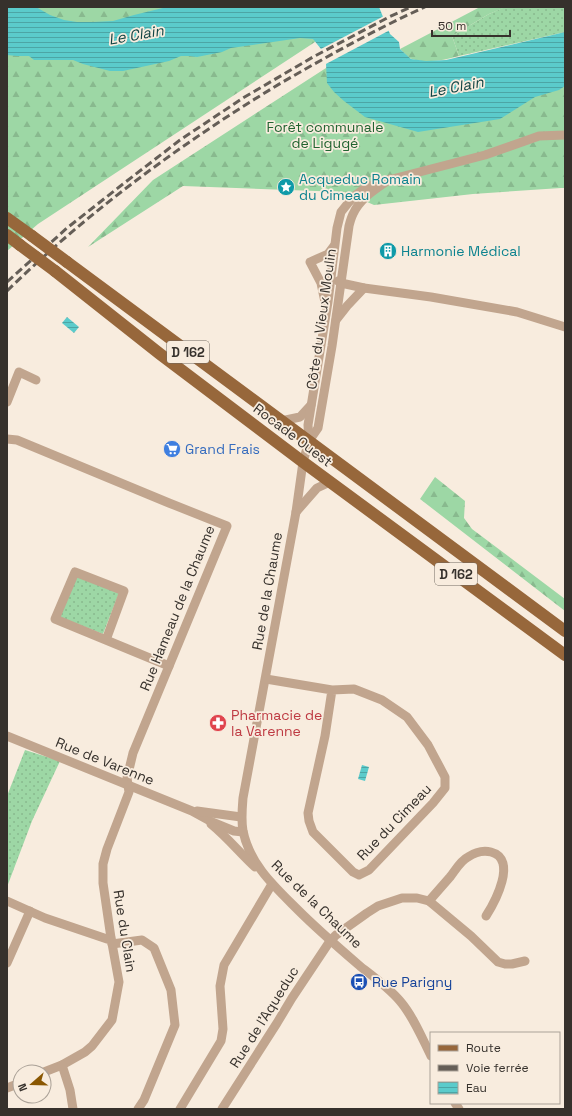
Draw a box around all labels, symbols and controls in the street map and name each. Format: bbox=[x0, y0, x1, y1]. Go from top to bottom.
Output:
scale bar bbox=[432, 12, 510, 38]
text: 50 m bbox=[438, 18, 466, 34]
water label: Le Clain bbox=[107, 20, 166, 49]
water label: Le Clain bbox=[427, 72, 486, 101]
park label: Forêt communale de Ligugé bbox=[266, 118, 384, 152]
place label: Acqueduc Romain du Cimeau bbox=[299, 170, 421, 204]
place icon: Acqueduc Romain du Cimeau bbox=[276, 177, 296, 197]
building icon: Harmonie Médical bbox=[378, 241, 398, 261]
place label: Harmonie Médical bbox=[401, 242, 521, 260]
street label: Côte du Vieux Moulin bbox=[302, 247, 340, 391]
road number: D 162 bbox=[167, 341, 209, 363]
street label: Rocade Ouest bbox=[250, 399, 336, 471]
supermarket icon: Grand Frais bbox=[162, 439, 182, 459]
place label: Grand Frais bbox=[185, 440, 260, 458]
street label: Rue Hameau de la Chaume bbox=[135, 522, 219, 694]
street label: Rue de la Chaume bbox=[248, 531, 286, 651]
road number: D 162 bbox=[435, 563, 477, 585]
place label: Pharmacie de la Varenne bbox=[231, 706, 322, 740]
pharmacy icon: Pharmacie de la Varenne bbox=[208, 713, 228, 733]
street label: Rue de Varenne bbox=[53, 733, 157, 789]
street label: Rue du Cimeau bbox=[353, 780, 435, 864]
street label: Rue de la Chaume bbox=[268, 856, 366, 952]
street label: Rue du Clain bbox=[110, 889, 140, 973]
street label: Rue de l'Aqueduc bbox=[225, 963, 303, 1071]
bus stop icon: Rue Parigny bbox=[349, 972, 369, 992]
place label: Rue Parigny bbox=[372, 973, 452, 991]
legend bbox=[430, 1032, 560, 1104]
text: Route bbox=[466, 1040, 501, 1056]
text: Voie ferrée bbox=[466, 1060, 529, 1076]
north arrow bbox=[12, 1064, 52, 1104]
text: Eau bbox=[466, 1080, 487, 1096]
text: N bbox=[15, 1082, 30, 1093]

